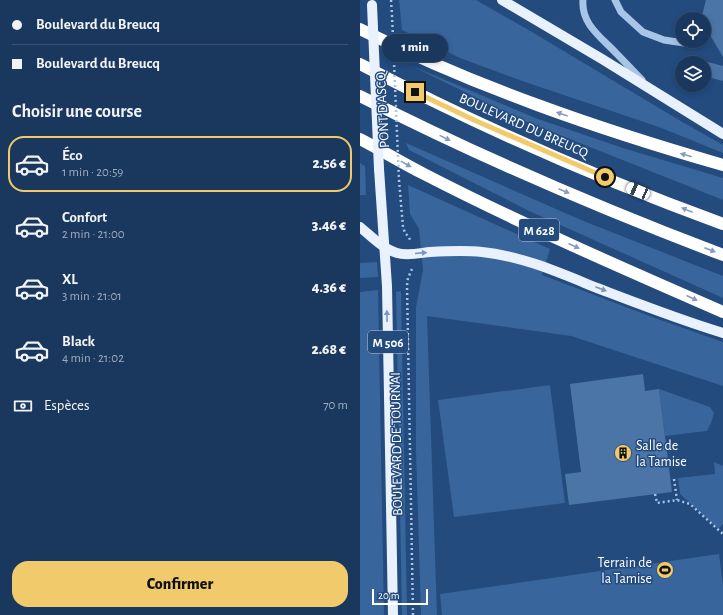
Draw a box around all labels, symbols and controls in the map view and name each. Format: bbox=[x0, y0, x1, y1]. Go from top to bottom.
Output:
map controls bbox=[675, 12, 711, 92]
button: locate bbox=[675, 12, 711, 48]
text: Boulevard du Breucq bbox=[36, 17, 160, 32]
callout: 1 min bbox=[382, 34, 448, 62]
text: 1 min bbox=[401, 41, 429, 54]
text: Boulevard du Breucq bbox=[36, 56, 160, 71]
button: layers bbox=[675, 56, 711, 92]
street label: PONT D'ASCQ bbox=[374, 70, 392, 148]
route end bbox=[406, 83, 424, 101]
street label: BOULEVARD DU BREUCQ bbox=[457, 91, 592, 162]
text: Choisir une course bbox=[12, 103, 142, 121]
one-way arrow bbox=[556, 111, 568, 117]
one-way arrow bbox=[440, 135, 451, 141]
icon: car bbox=[14, 146, 50, 182]
text: Éco bbox=[62, 148, 83, 163]
one-way arrow bbox=[679, 152, 691, 158]
text: 2.56 € bbox=[312, 156, 346, 171]
one-way arrow bbox=[400, 161, 412, 168]
text: 1 min · 20:59 bbox=[62, 166, 123, 179]
route start bbox=[596, 168, 614, 186]
car bbox=[625, 181, 651, 201]
one-way arrow bbox=[558, 189, 570, 195]
one-way arrow bbox=[681, 207, 692, 213]
icon: car bbox=[14, 208, 50, 244]
text: Confort bbox=[62, 210, 107, 225]
text: 3.46 € bbox=[312, 218, 346, 233]
road number: M 628 bbox=[519, 219, 559, 241]
text: 2 min · 21:00 bbox=[62, 228, 125, 241]
one-way arrow bbox=[568, 243, 579, 249]
one-way arrow bbox=[705, 248, 717, 254]
one-way arrow bbox=[415, 250, 427, 256]
icon: car bbox=[14, 270, 50, 306]
text: XL bbox=[62, 272, 78, 287]
text: 4.36 € bbox=[312, 280, 346, 295]
one-way arrow bbox=[595, 286, 607, 292]
text: 3 min · 21:01 bbox=[62, 290, 122, 303]
one-way arrow bbox=[687, 295, 698, 301]
one-way arrow bbox=[384, 309, 390, 322]
road number: M 506 bbox=[368, 331, 408, 353]
icon: car bbox=[14, 332, 50, 368]
text: Black bbox=[62, 334, 95, 349]
text: 2.68 € bbox=[311, 342, 346, 357]
text: 4 min · 21:02 bbox=[62, 352, 124, 365]
street label: BOULEVARD DE TOURNAI bbox=[389, 372, 405, 516]
icon: cash bbox=[12, 395, 34, 417]
text: Espèces bbox=[44, 398, 90, 413]
text: 70 m bbox=[323, 399, 348, 412]
place label: Salle de la Tamise bbox=[636, 439, 687, 469]
building icon: Salle de la Tamise bbox=[613, 443, 633, 463]
place label: Terrain de la Tamise bbox=[598, 556, 652, 586]
sports icon: Terrain de la Tamise bbox=[655, 560, 675, 580]
button: Confirmer bbox=[12, 561, 348, 607]
scale bar bbox=[372, 587, 428, 606]
text: 20 m bbox=[378, 590, 399, 601]

